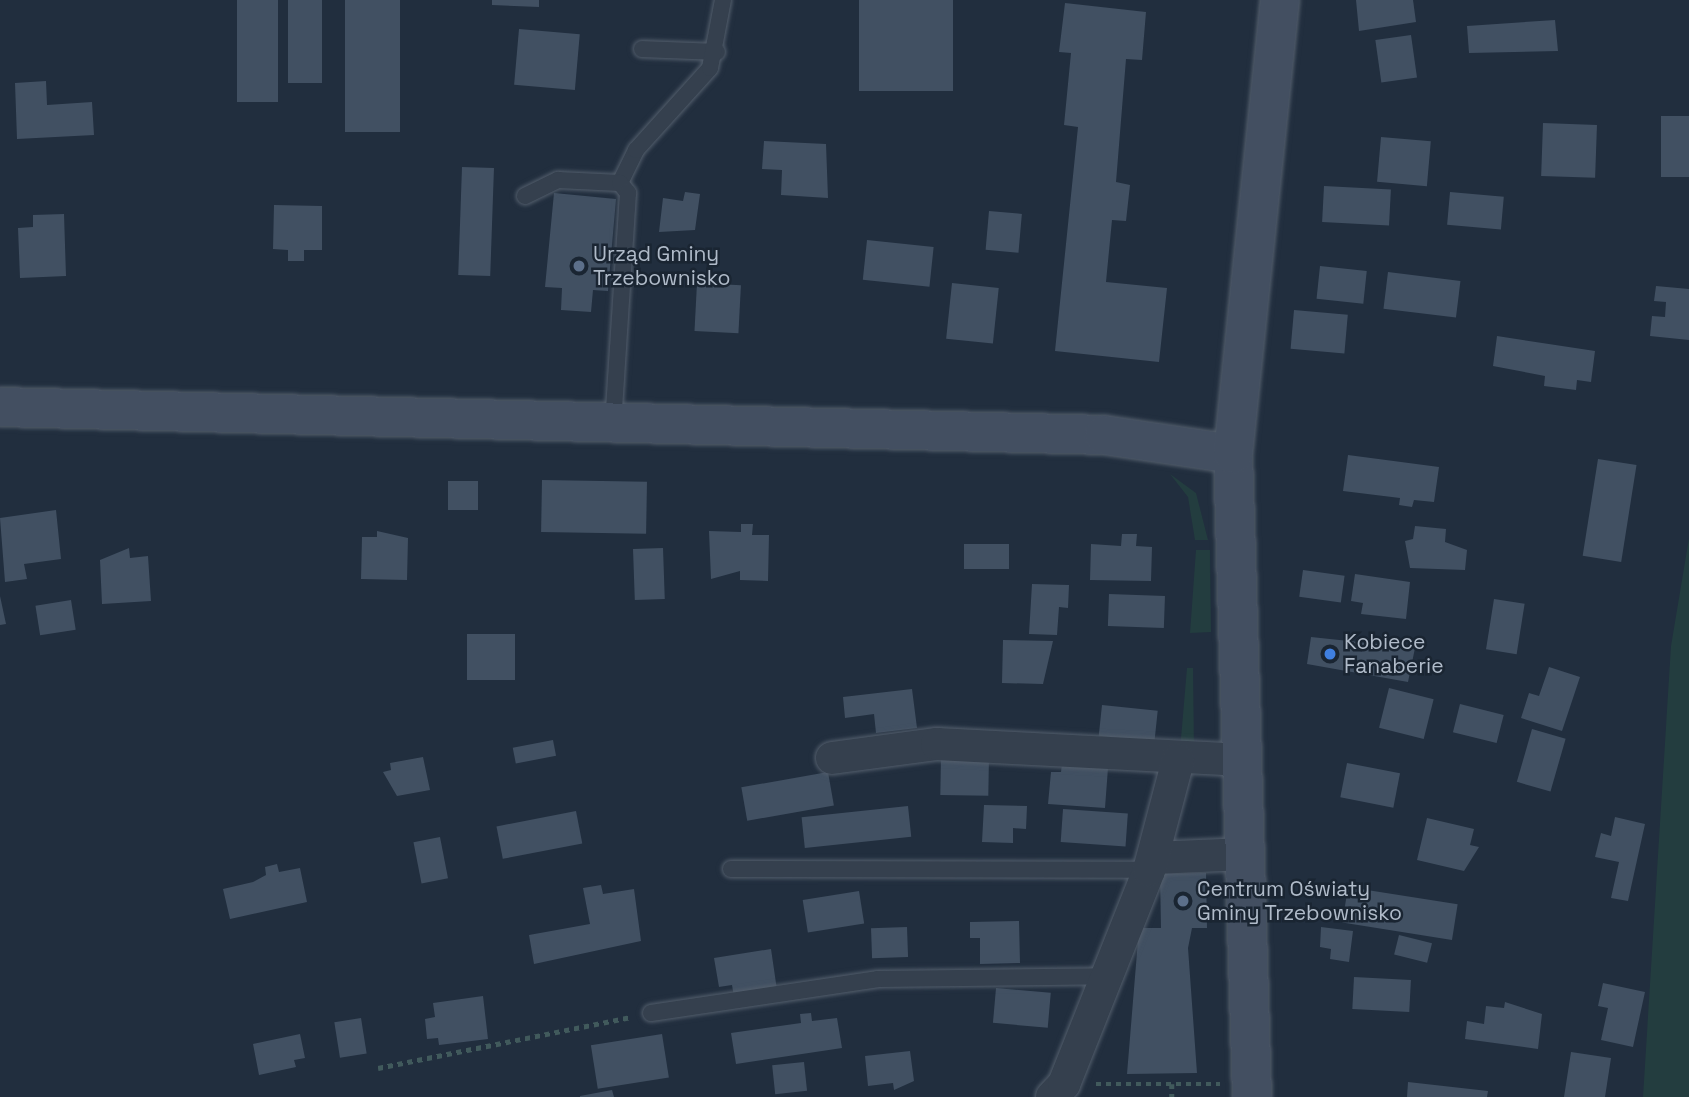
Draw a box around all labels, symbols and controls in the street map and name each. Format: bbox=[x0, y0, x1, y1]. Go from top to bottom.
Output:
place label: Urząd Gminy Trzebownisko bbox=[593, 241, 731, 291]
marker: Urząd Gminy Trzebownisko bbox=[571, 258, 587, 274]
place label: Kobiece Fanaberie bbox=[1344, 629, 1444, 679]
marker: Kobiece Fanaberie bbox=[1322, 646, 1338, 662]
place label: Centrum Oświaty Gminy Trzebownisko bbox=[1197, 876, 1403, 926]
marker: Centrum Oświaty Gminy Trzebownisko bbox=[1175, 893, 1191, 909]

